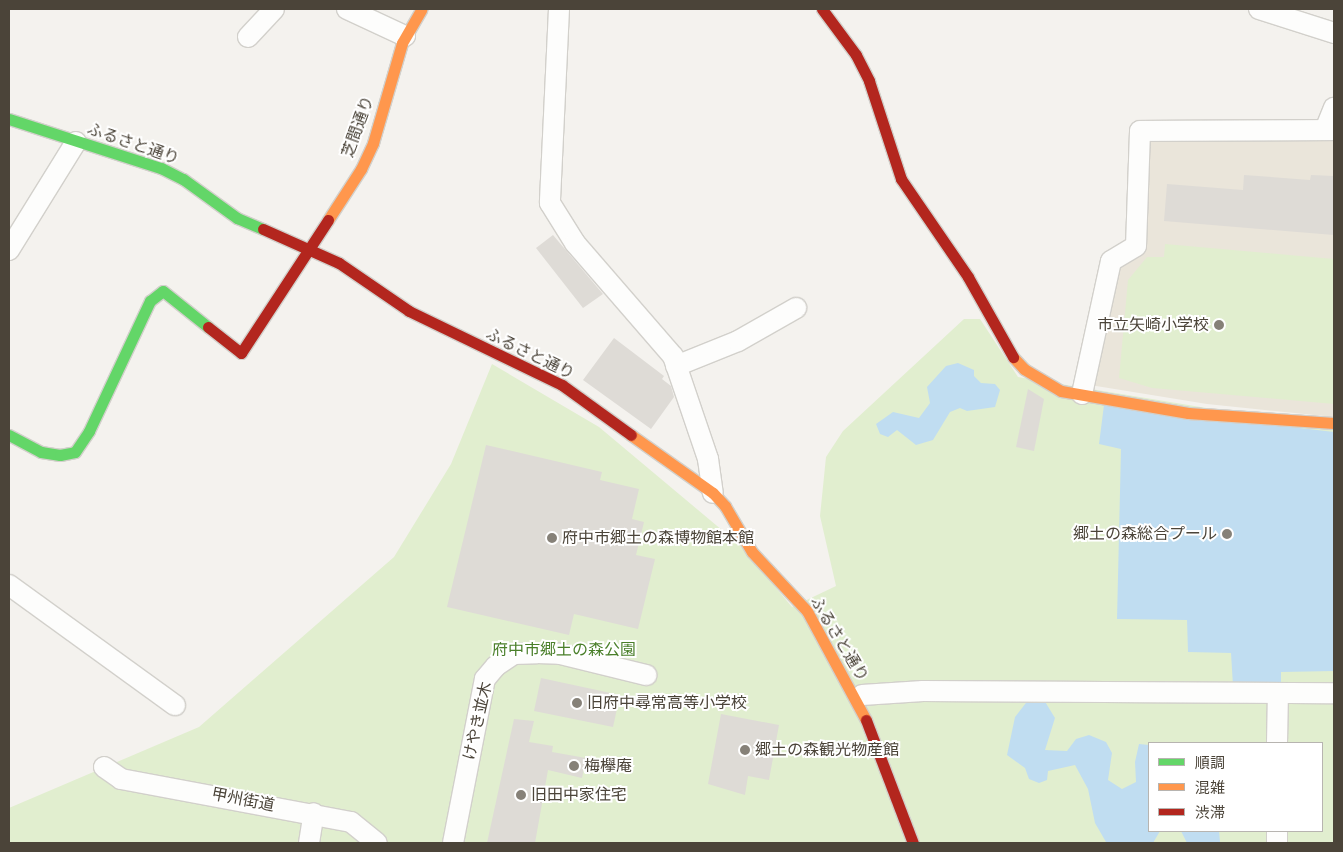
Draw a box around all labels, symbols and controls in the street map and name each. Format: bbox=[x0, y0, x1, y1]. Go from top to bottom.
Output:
street label: 芝間通り bbox=[338, 94, 378, 160]
street label: ふるさと通り bbox=[84, 119, 182, 169]
place label: 市立矢崎小学校 bbox=[1097, 315, 1209, 335]
marker: 市立矢崎小学校 bbox=[1213, 319, 1225, 331]
street label: ふるさと通り bbox=[483, 324, 577, 384]
place label: 郷土の森総合プール bbox=[1073, 524, 1217, 544]
place label: 府中市郷土の森博物館本館 bbox=[562, 528, 754, 548]
marker: 郷土の森総合プール bbox=[1221, 528, 1233, 540]
marker: 府中市郷土の森博物館本館 bbox=[546, 532, 558, 544]
street label: ふるさと通り bbox=[806, 593, 872, 685]
park label: 府中市郷土の森公園 bbox=[492, 640, 636, 660]
street label: けやき並木 bbox=[460, 680, 496, 762]
place label: 旧府中尋常高等小学校 bbox=[587, 693, 747, 713]
marker: 旧府中尋常高等小学校 bbox=[571, 697, 583, 709]
place label: 郷土の森観光物産館 bbox=[755, 740, 899, 760]
legend bbox=[1148, 742, 1323, 832]
marker: 郷土の森観光物産館 bbox=[739, 744, 751, 756]
text: 順調 bbox=[1195, 754, 1225, 772]
place label: 梅欅庵 bbox=[584, 756, 632, 776]
marker: 梅欅庵 bbox=[568, 760, 580, 772]
text: 混雑 bbox=[1195, 779, 1225, 797]
street label: 甲州街道 bbox=[210, 784, 276, 816]
place label: 旧田中家住宅 bbox=[531, 785, 627, 805]
marker: 旧田中家住宅 bbox=[515, 789, 527, 801]
text: 渋滞 bbox=[1195, 804, 1225, 822]

